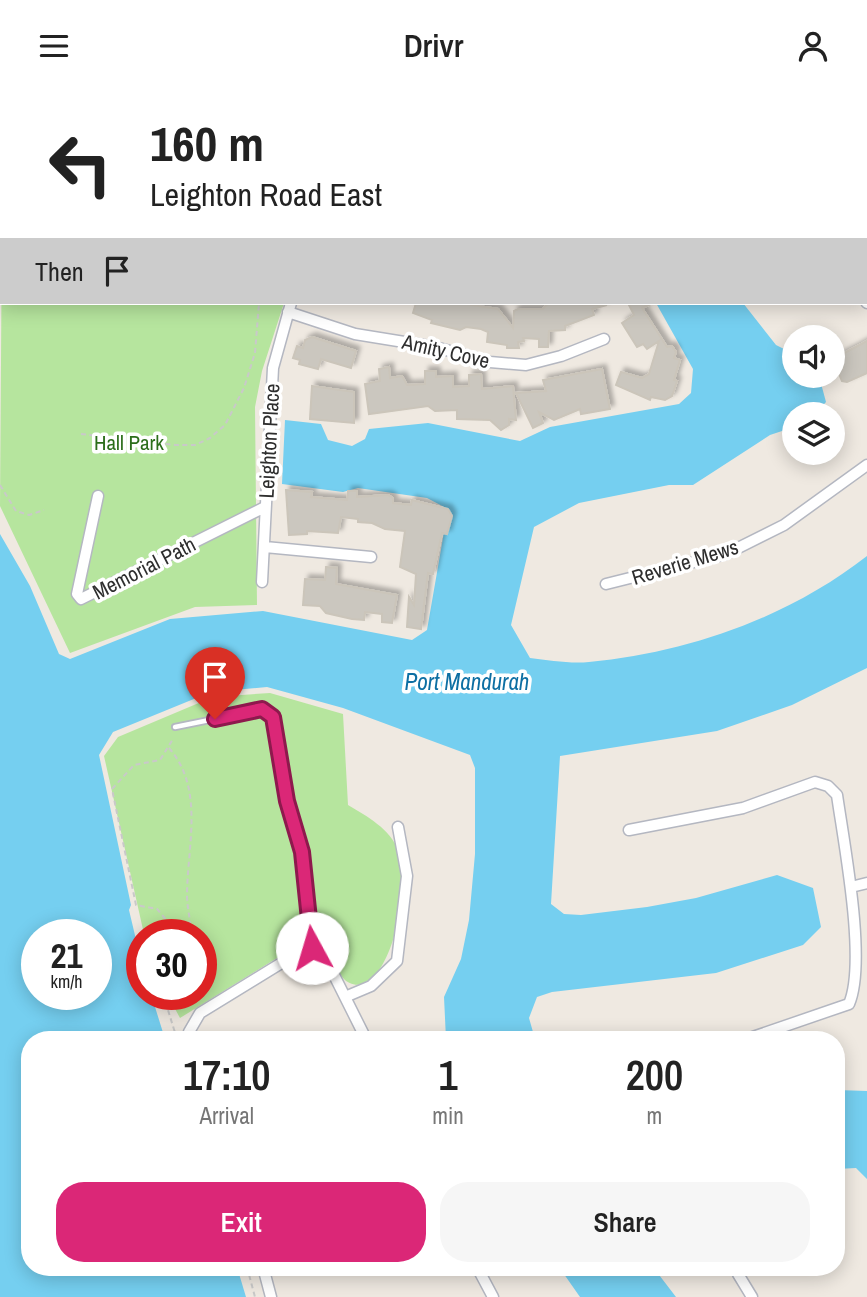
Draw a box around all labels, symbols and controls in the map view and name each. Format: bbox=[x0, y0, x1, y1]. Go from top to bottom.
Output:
text: Drivr bbox=[404, 24, 463, 67]
icon: menu bbox=[35, 27, 73, 65]
icon: person bbox=[794, 27, 832, 65]
text: 160 m bbox=[150, 110, 264, 176]
icon: left bbox=[35, 119, 126, 210]
text: Leighton Road East bbox=[150, 173, 382, 216]
icon: arrive bbox=[98, 252, 136, 290]
text: Then bbox=[35, 254, 84, 289]
map controls bbox=[782, 325, 845, 465]
button: sound bbox=[782, 325, 845, 388]
street label: Amity Cove bbox=[398, 327, 493, 375]
street label: Leighton Place bbox=[252, 383, 286, 499]
button: layers bbox=[782, 402, 845, 465]
park label: Hall Park bbox=[94, 428, 164, 457]
street label: Memorial Path bbox=[88, 530, 200, 606]
street label: Reverie Mews bbox=[628, 532, 742, 592]
pin bbox=[185, 647, 245, 719]
icon: arrive bbox=[196, 658, 234, 696]
water label: Port Mandurah bbox=[405, 666, 529, 697]
position arrow bbox=[275, 911, 349, 985]
speed limit sign: 30 bbox=[126, 919, 217, 1010]
text: 21 bbox=[51, 932, 82, 979]
text: km/h bbox=[51, 969, 83, 994]
text: 17:10 bbox=[183, 1047, 270, 1103]
text: 1 bbox=[438, 1047, 458, 1103]
text: 200 bbox=[626, 1047, 683, 1103]
text: Arrival bbox=[199, 1100, 254, 1131]
text: min bbox=[432, 1100, 464, 1131]
text: m bbox=[647, 1100, 662, 1131]
button: Exit bbox=[56, 1182, 426, 1262]
button: Share bbox=[440, 1182, 810, 1262]

